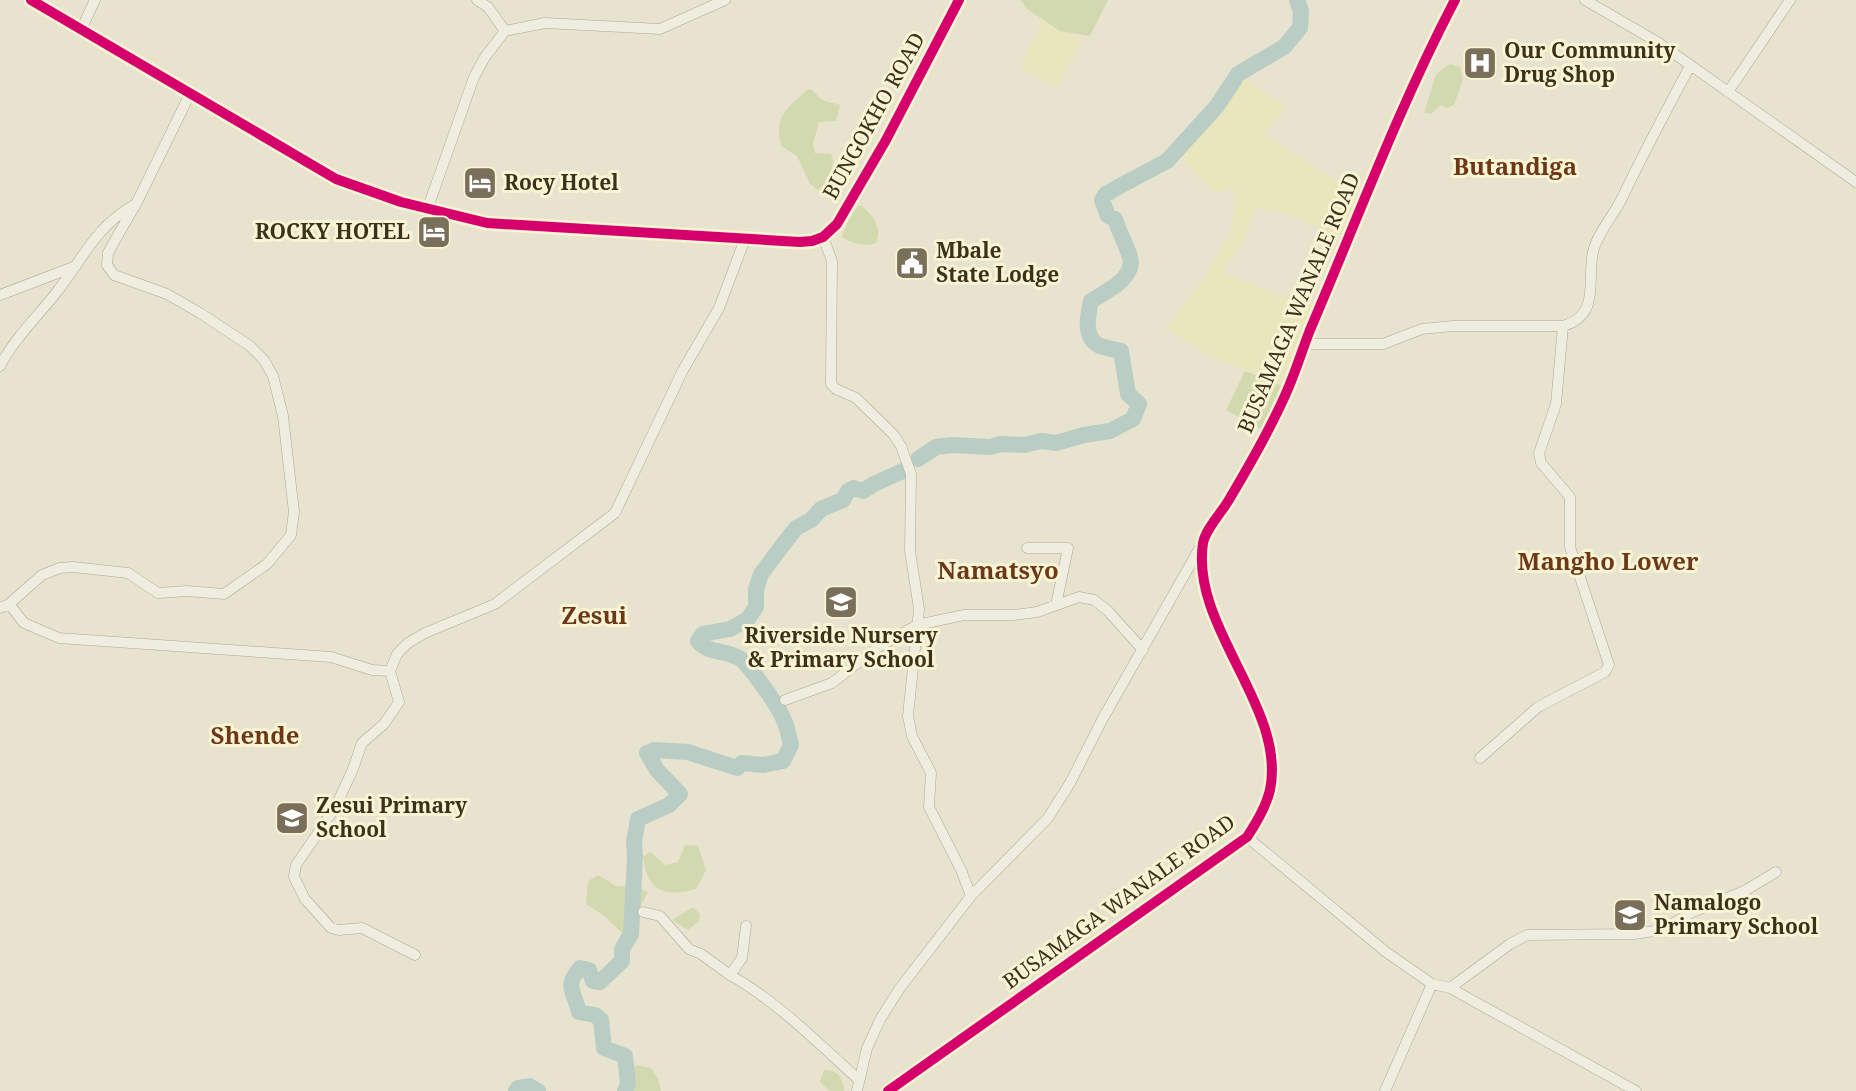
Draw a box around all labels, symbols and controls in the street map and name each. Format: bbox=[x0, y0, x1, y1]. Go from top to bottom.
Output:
street label: BUNGOKHO ROAD bbox=[816, 27, 931, 204]
place label: Our Community Drug Shop bbox=[1504, 36, 1676, 88]
hospital icon: Our Community Drug Shop bbox=[1461, 44, 1499, 82]
district label: Butandiga bbox=[1453, 149, 1577, 182]
hotel icon: Rocy Hotel bbox=[461, 164, 499, 202]
place label: Rocy Hotel bbox=[504, 168, 619, 196]
street label: BUSAMAGA WANALE ROAD bbox=[1230, 168, 1366, 437]
hotel icon: ROCKY HOTEL bbox=[415, 213, 453, 251]
place label: ROCKY HOTEL bbox=[255, 217, 410, 245]
place label: Mbale State Lodge bbox=[936, 236, 1059, 288]
public building icon: Mbale State Lodge bbox=[893, 244, 931, 282]
district label: Mangho Lower bbox=[1518, 544, 1699, 577]
district label: Namatsyo bbox=[937, 553, 1059, 586]
school or university icon: Riverside Nursery & Primary School bbox=[822, 583, 860, 621]
district label: Zesui bbox=[561, 598, 627, 631]
place label: Riverside Nursery & Primary School bbox=[744, 621, 939, 673]
district label: Shende bbox=[211, 718, 299, 751]
place label: Zesui Primary School bbox=[316, 791, 468, 843]
school or university icon: Zesui Primary School bbox=[273, 799, 311, 837]
street label: BUSAMAGA WANALE ROAD bbox=[997, 807, 1240, 995]
place label: Namalogo Primary School bbox=[1654, 888, 1819, 940]
school or university icon: Namalogo Primary School bbox=[1611, 896, 1649, 934]

